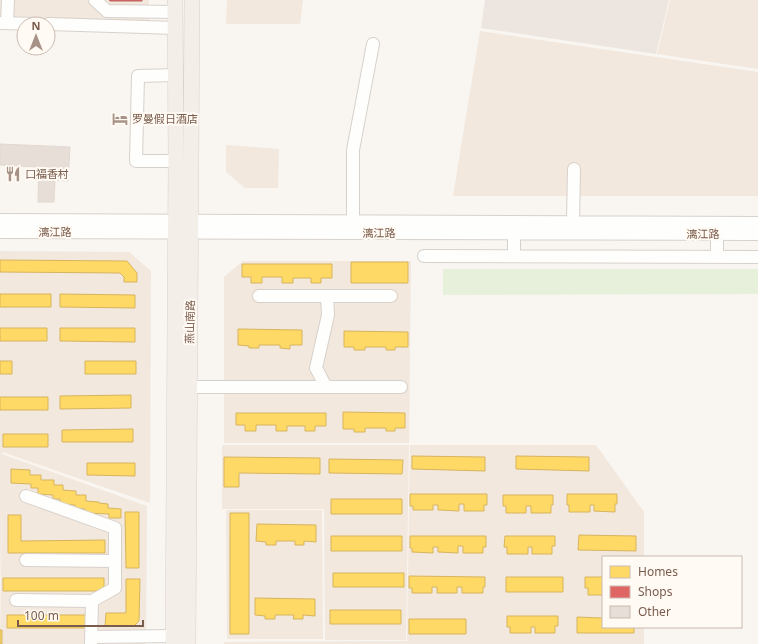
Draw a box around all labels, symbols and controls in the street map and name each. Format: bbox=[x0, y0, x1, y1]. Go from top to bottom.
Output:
north arrow bbox=[16, 16, 56, 56]
text: N bbox=[32, 18, 40, 33]
hotel icon: 罗曼假日酒店 bbox=[111, 110, 129, 128]
place label: 罗曼假日酒店 bbox=[132, 111, 198, 126]
restaurant icon: 口福香村 bbox=[4, 165, 22, 183]
place label: 口福香村 bbox=[25, 166, 69, 181]
street label: 漓江路 bbox=[39, 224, 72, 239]
street label: 漓江路 bbox=[363, 225, 396, 240]
street label: 漓江路 bbox=[687, 226, 720, 241]
street label: 燕山南路 bbox=[182, 300, 197, 344]
legend bbox=[602, 556, 742, 628]
text: Homes bbox=[638, 563, 678, 580]
text: Shops bbox=[638, 583, 673, 600]
scale bar bbox=[18, 602, 143, 628]
text: Other bbox=[638, 603, 671, 620]
text: 100 m bbox=[24, 607, 59, 624]

